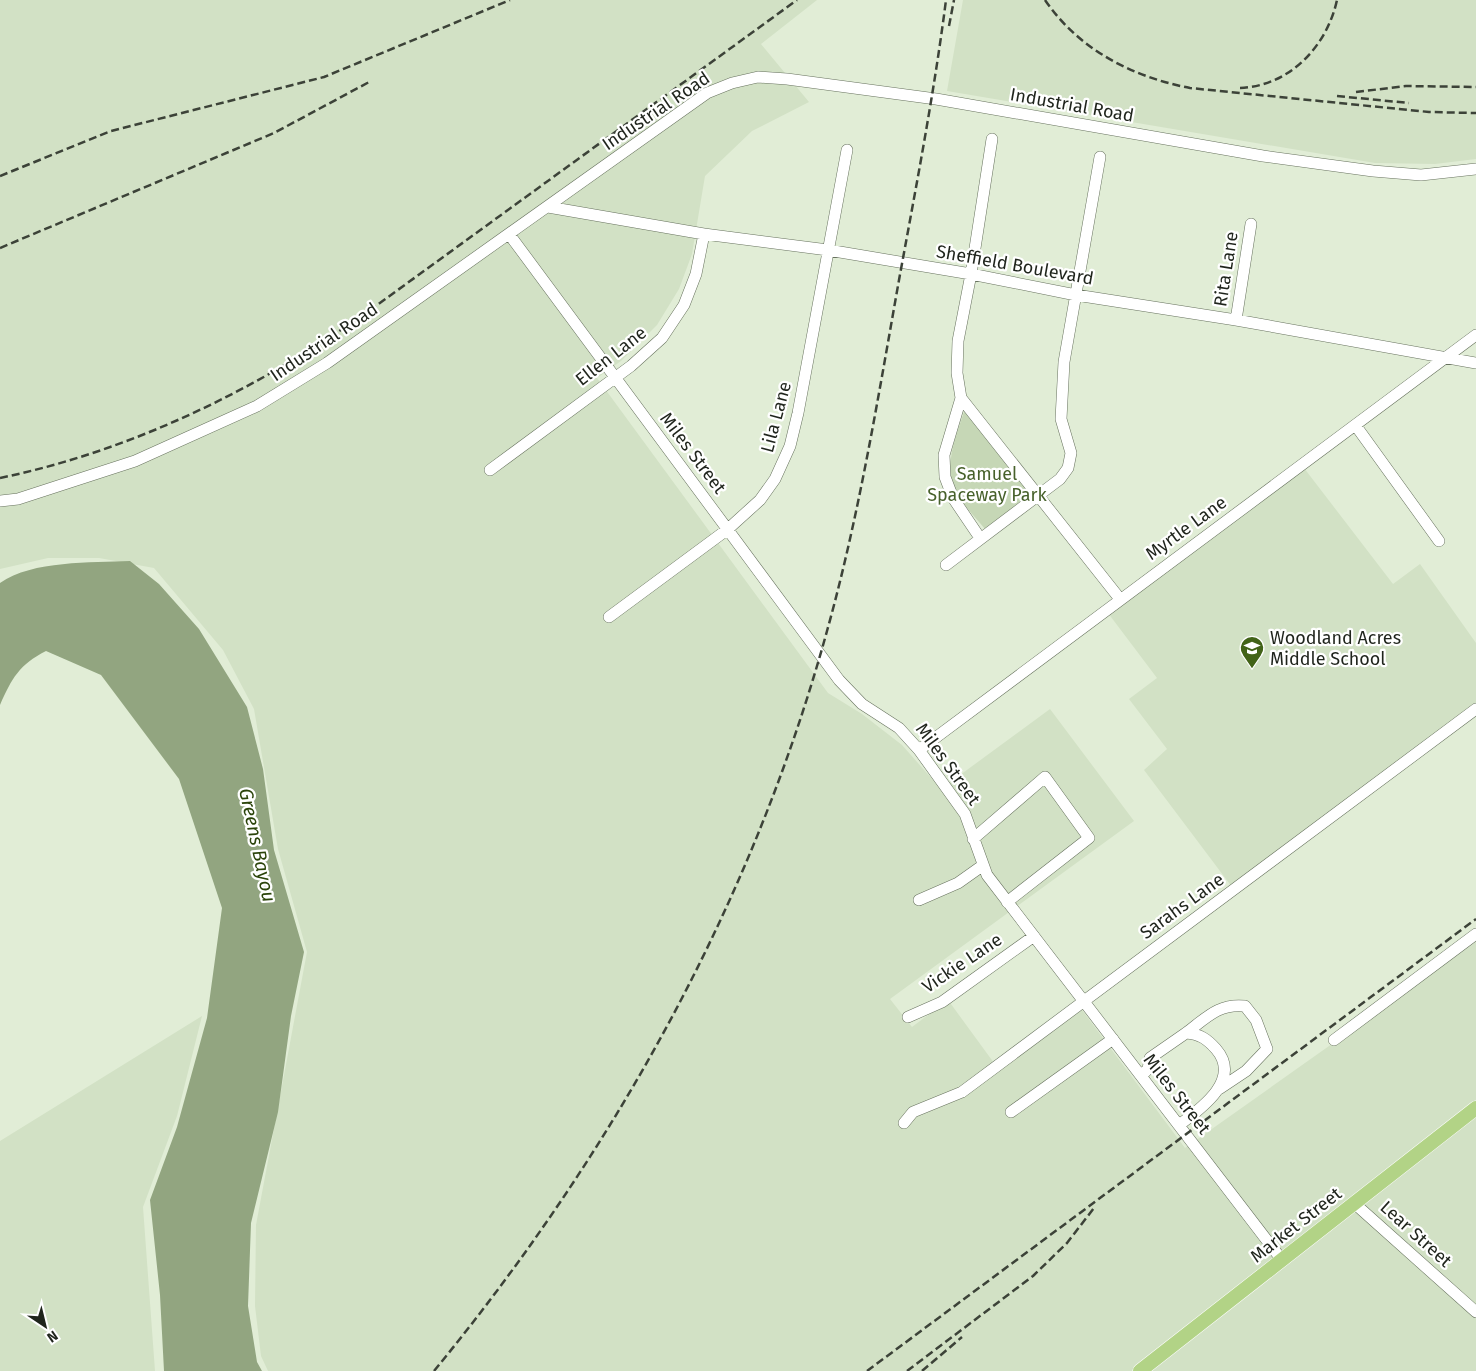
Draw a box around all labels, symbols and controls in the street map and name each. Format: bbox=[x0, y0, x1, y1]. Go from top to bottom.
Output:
street label: Industrial Road bbox=[598, 67, 714, 155]
street label: Industrial Road bbox=[1008, 83, 1136, 127]
street label: Rita Lane bbox=[1209, 230, 1243, 308]
street label: Sheffield Boulevard bbox=[935, 240, 1095, 290]
street label: Industrial Road bbox=[266, 298, 382, 386]
street label: Ellen Lane bbox=[571, 321, 651, 391]
street label: Lila Lane bbox=[756, 379, 796, 455]
street label: Miles Street bbox=[655, 408, 731, 498]
park label: Samuel Spaceway Park bbox=[927, 463, 1047, 506]
street label: Myrtle Lane bbox=[1141, 491, 1231, 565]
place label: Woodland Acres Middle School bbox=[1270, 627, 1401, 670]
school or university icon: Woodland Acres Middle School bbox=[1239, 635, 1265, 669]
street label: Miles Street bbox=[911, 719, 985, 810]
water label: Greens Bayou bbox=[234, 786, 281, 904]
street label: Sarahs Lane bbox=[1136, 868, 1228, 944]
street label: Vickie Lane bbox=[918, 928, 1006, 998]
street label: Miles Street bbox=[1139, 1049, 1216, 1139]
street label: Market Street bbox=[1246, 1182, 1346, 1267]
street label: Lear Street bbox=[1376, 1196, 1457, 1272]
north arrow bbox=[20, 1301, 70, 1351]
text: N bbox=[43, 1327, 61, 1346]

